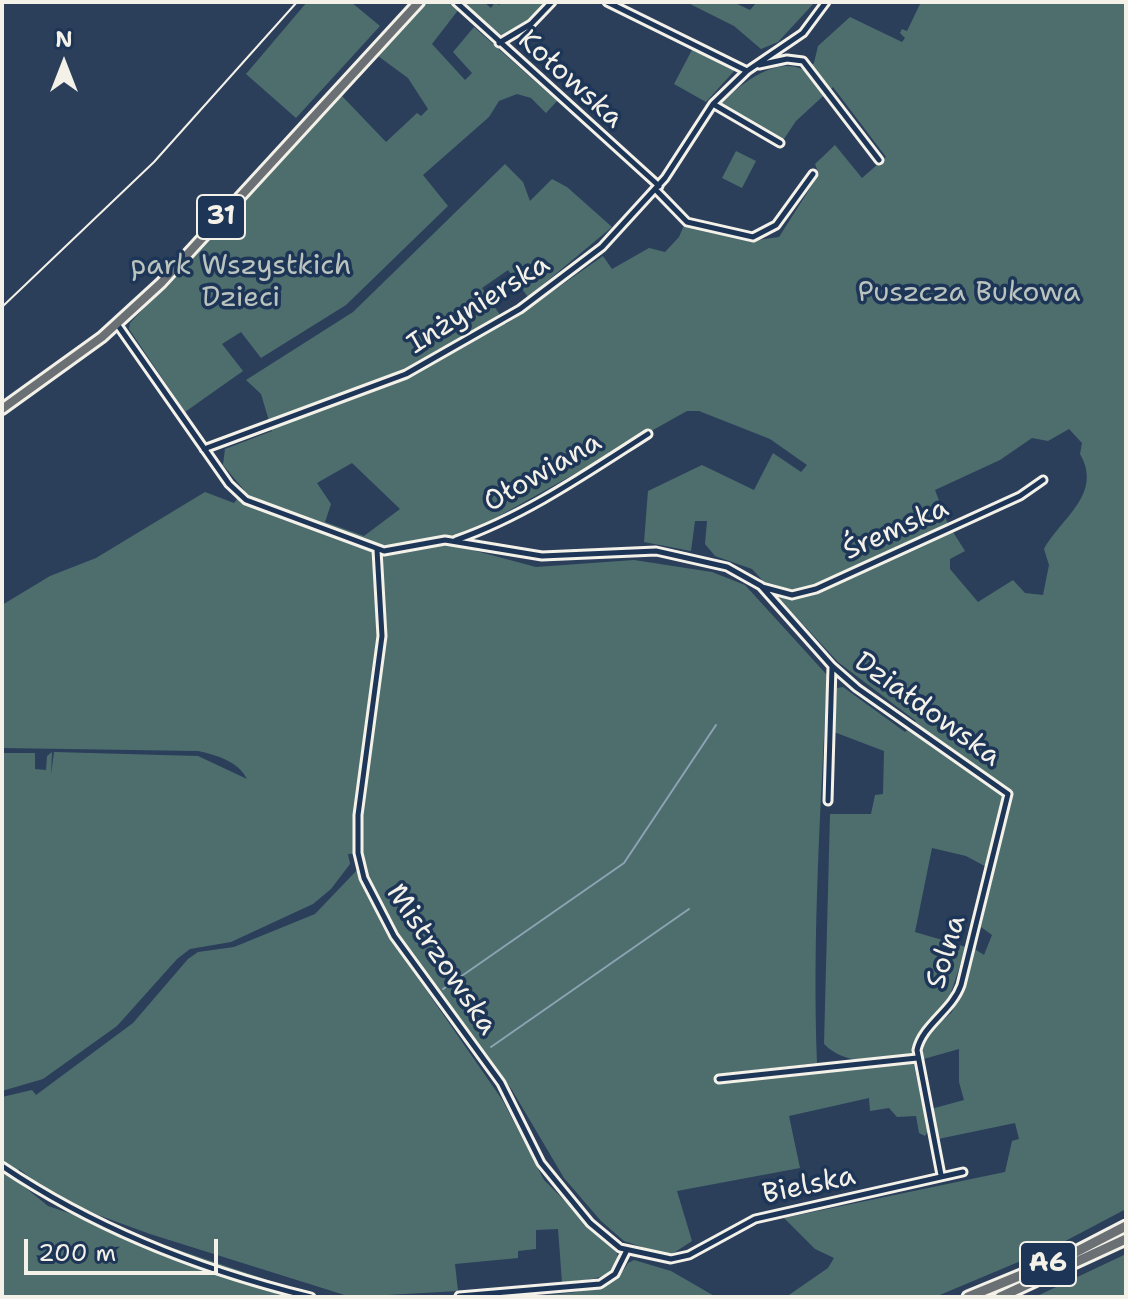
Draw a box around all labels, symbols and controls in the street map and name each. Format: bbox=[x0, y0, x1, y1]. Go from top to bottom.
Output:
north arrow bbox=[24, 24, 104, 104]
street label: Kołowska bbox=[510, 24, 630, 136]
text: N bbox=[55, 25, 73, 54]
road number: 31 bbox=[197, 195, 245, 239]
street label: Inżynierska bbox=[402, 248, 556, 362]
park label: park Wszystkich Dzieci bbox=[131, 250, 351, 316]
park label: Puszcza Bukowa bbox=[858, 277, 1080, 311]
street label: Ołowiana bbox=[478, 426, 608, 520]
street label: Śremska bbox=[838, 492, 954, 568]
street label: Działdowska bbox=[847, 646, 1007, 774]
street label: Mistrzowska bbox=[378, 878, 504, 1042]
street label: Solna bbox=[920, 911, 974, 993]
street label: Bielska bbox=[759, 1160, 859, 1212]
scale bar bbox=[28, 1223, 222, 1273]
text: 200 m bbox=[38, 1237, 116, 1269]
road number: A6 bbox=[1020, 1242, 1076, 1286]

